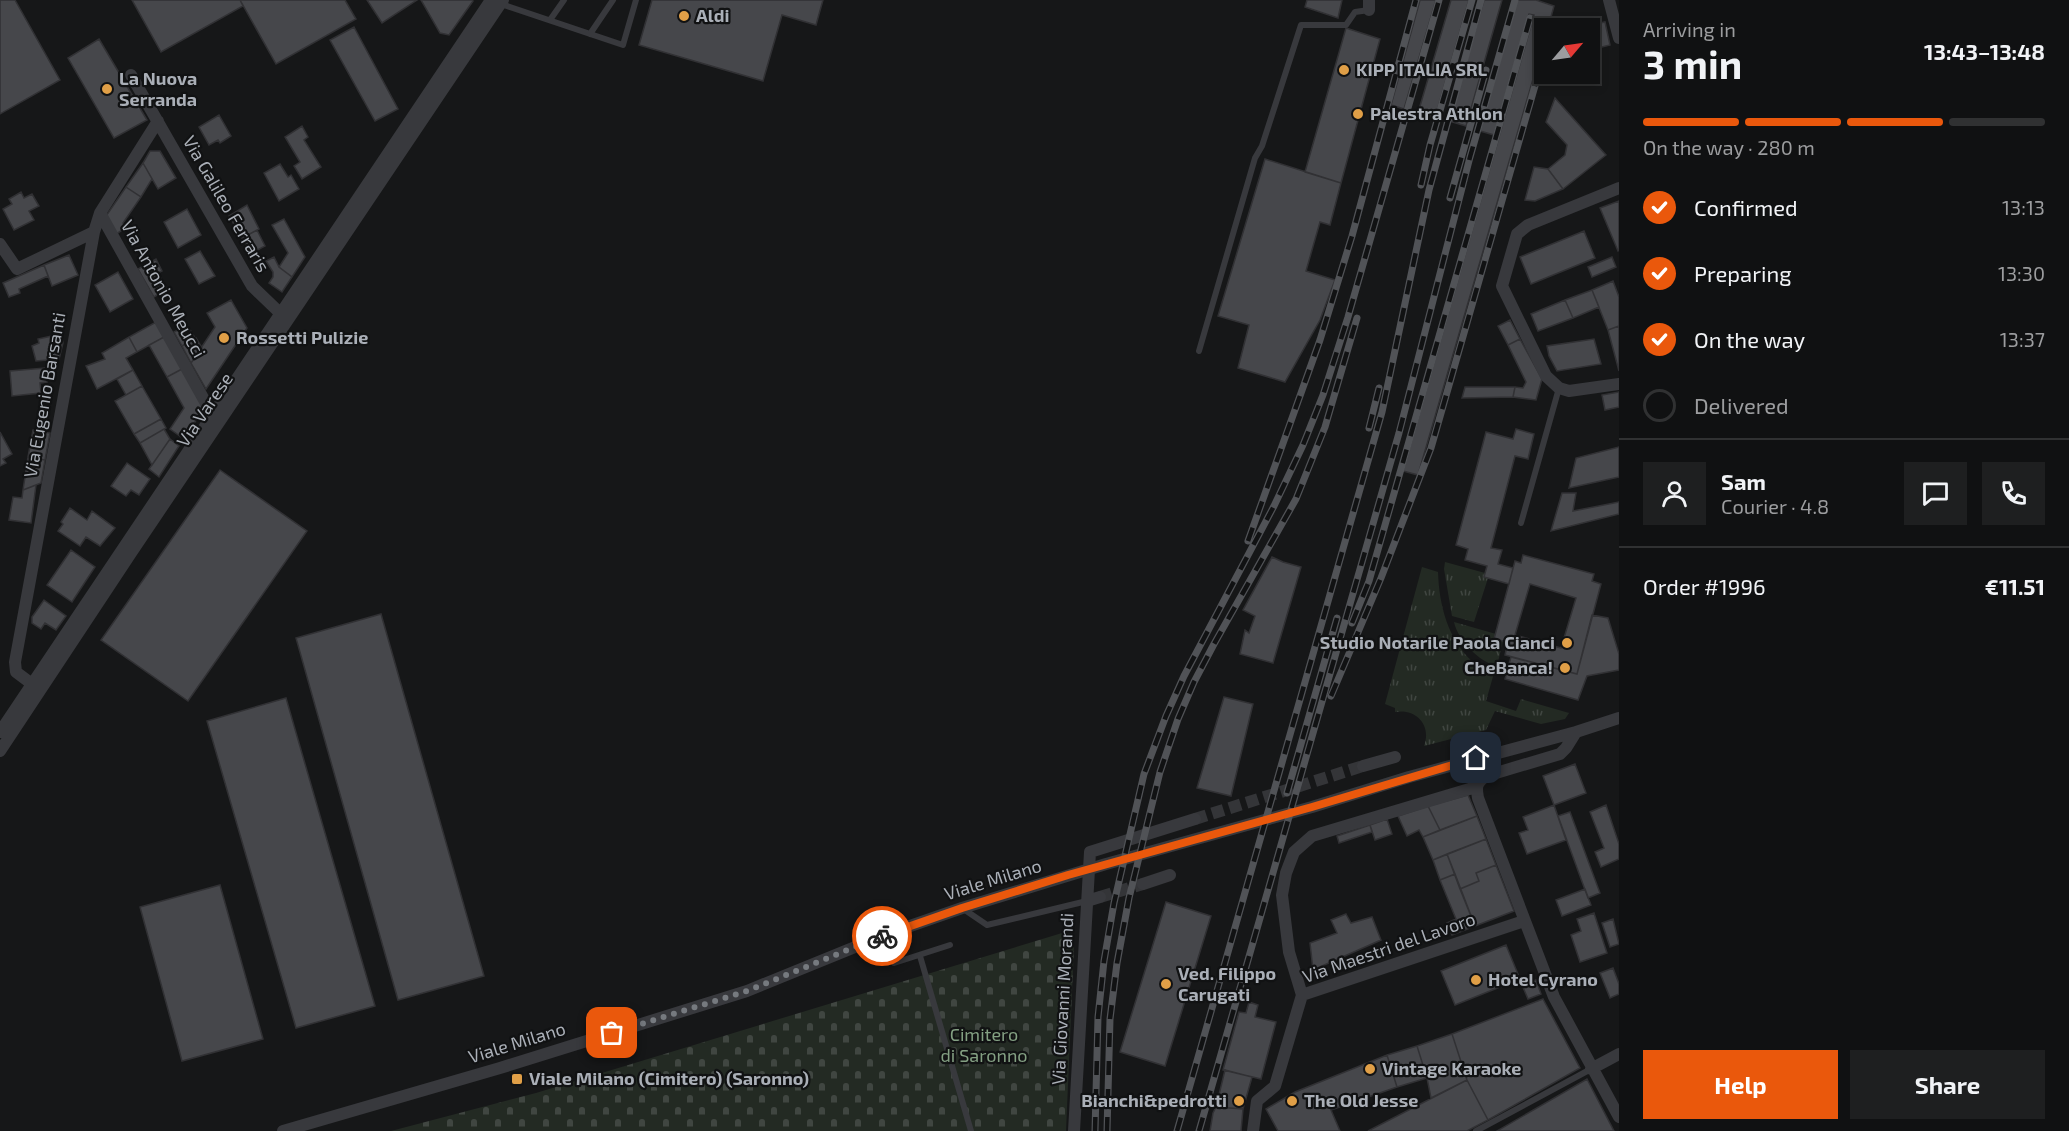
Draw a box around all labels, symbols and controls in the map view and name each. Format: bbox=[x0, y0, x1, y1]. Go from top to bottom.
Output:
place label: Aldi bbox=[696, 4, 729, 26]
marker: Aldi bbox=[677, 9, 691, 23]
text: Arriving in bbox=[1643, 17, 1736, 41]
north arrow bbox=[1534, 18, 1600, 84]
map controls bbox=[1534, 18, 1600, 84]
text: 13:43–13:48 bbox=[1924, 38, 2045, 64]
text: 3 min bbox=[1643, 40, 1742, 87]
place label: KIPP ITALIA SRL bbox=[1356, 58, 1488, 80]
marker: KIPP ITALIA SRL bbox=[1337, 63, 1351, 77]
place label: La Nuova Serranda bbox=[119, 67, 197, 110]
marker: La Nuova Serranda bbox=[100, 82, 114, 96]
place label: Palestra Athlon bbox=[1370, 102, 1503, 124]
marker: Palestra Athlon bbox=[1351, 107, 1365, 121]
street label: Via Galileo Ferraris bbox=[179, 131, 275, 276]
text: On the way · 280 m bbox=[1643, 135, 1815, 159]
icon: check bbox=[1643, 191, 1676, 224]
text: Confirmed bbox=[1694, 194, 1798, 220]
text: 13:13 bbox=[2002, 195, 2045, 219]
street label: Via Antonio Meucci bbox=[117, 216, 211, 361]
icon: check bbox=[1643, 257, 1676, 290]
text: Preparing bbox=[1694, 260, 1792, 286]
text: 13:30 bbox=[1998, 261, 2045, 285]
street label: Via Eugenio Barsanti bbox=[19, 310, 69, 479]
icon: check bbox=[1643, 323, 1676, 356]
place label: Rossetti Pulizie bbox=[236, 326, 368, 348]
text: On the way bbox=[1694, 326, 1805, 352]
text: 13:37 bbox=[2000, 327, 2045, 351]
marker: Rossetti Pulizie bbox=[217, 331, 231, 345]
street label: Via Varese bbox=[171, 368, 237, 451]
text: Delivered bbox=[1694, 392, 1789, 418]
button: person bbox=[1643, 462, 1706, 525]
button: chat bbox=[1904, 462, 1967, 525]
button: phone bbox=[1982, 462, 2045, 525]
text: Sam bbox=[1721, 468, 1766, 494]
text: Courier · 4.8 bbox=[1721, 494, 1829, 518]
text: Order #1996 bbox=[1643, 573, 1766, 599]
text: €11.51 bbox=[1985, 573, 2045, 599]
place label: Studio Notarile Paola Cianci bbox=[1320, 631, 1555, 653]
marker: Studio Notarile Paola Cianci bbox=[1560, 636, 1574, 650]
place label: CheBanca! bbox=[1464, 656, 1553, 678]
marker: CheBanca! bbox=[1558, 661, 1572, 675]
pin bbox=[1450, 732, 1501, 783]
icon: home bbox=[1459, 741, 1492, 774]
street label: Viale Milano bbox=[941, 854, 1044, 904]
courier bbox=[852, 906, 912, 966]
street label: Via Maestri del Lavoro bbox=[1299, 907, 1478, 987]
street label: Via Giovanni Morandi bbox=[1047, 912, 1077, 1086]
icon: bike bbox=[866, 920, 899, 953]
place label: Ved. Filippo Carugati bbox=[1178, 962, 1276, 1005]
place label: Hotel Cyrano bbox=[1488, 968, 1598, 990]
marker: Hotel Cyrano bbox=[1469, 973, 1483, 987]
marker: Ved. Filippo Carugati bbox=[1159, 977, 1173, 991]
pin bbox=[586, 1007, 637, 1058]
icon: bag bbox=[595, 1016, 628, 1049]
street label: Viale Milano bbox=[465, 1017, 568, 1067]
park label: Cimitero di Saronno bbox=[940, 1023, 1028, 1066]
button: Help bbox=[1643, 1050, 1838, 1119]
button: Share bbox=[1850, 1050, 2045, 1119]
place label: Vintage Karaoke bbox=[1382, 1057, 1521, 1079]
marker: Vintage Karaoke bbox=[1363, 1062, 1377, 1076]
place label: Viale Milano (Cimitero) (Saronno) bbox=[529, 1067, 809, 1089]
marker: Viale Milano (Cimitero) (Saronno) bbox=[510, 1072, 524, 1086]
place label: Bianchi&pedrotti bbox=[1081, 1089, 1227, 1111]
place label: The Old Jesse bbox=[1304, 1089, 1418, 1111]
marker: Bianchi&pedrotti bbox=[1232, 1094, 1246, 1108]
marker: The Old Jesse bbox=[1285, 1094, 1299, 1108]

